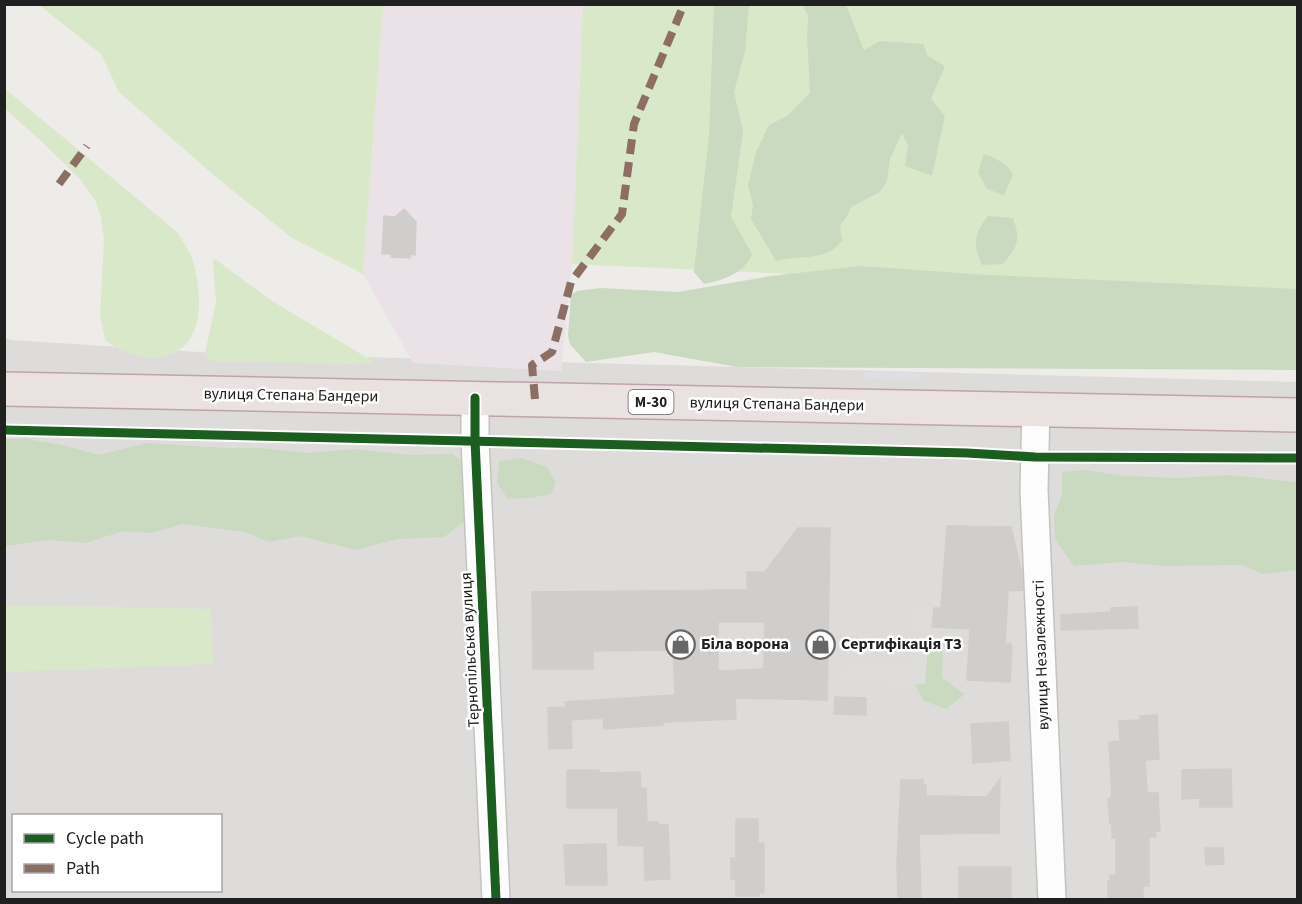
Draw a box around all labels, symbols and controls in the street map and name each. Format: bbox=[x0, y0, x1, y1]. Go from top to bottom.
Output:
street label: вулиця Степана Бандери bbox=[203, 382, 379, 408]
road number: М-30 bbox=[628, 390, 674, 414]
street label: вулиця Степана Бандери bbox=[689, 391, 865, 417]
street label: Тернопільська вулиця bbox=[455, 572, 485, 728]
street label: вулиця Незалежності bbox=[1027, 579, 1055, 731]
shop icon: Біла ворона bbox=[664, 628, 696, 660]
shop icon: Сертифікація ТЗ bbox=[804, 628, 836, 660]
place label: Біла ворона bbox=[701, 633, 789, 655]
place label: Сертифікація ТЗ bbox=[841, 633, 962, 655]
legend bbox=[12, 814, 222, 892]
text: Cycle path bbox=[66, 826, 144, 851]
text: Path bbox=[66, 856, 100, 881]

